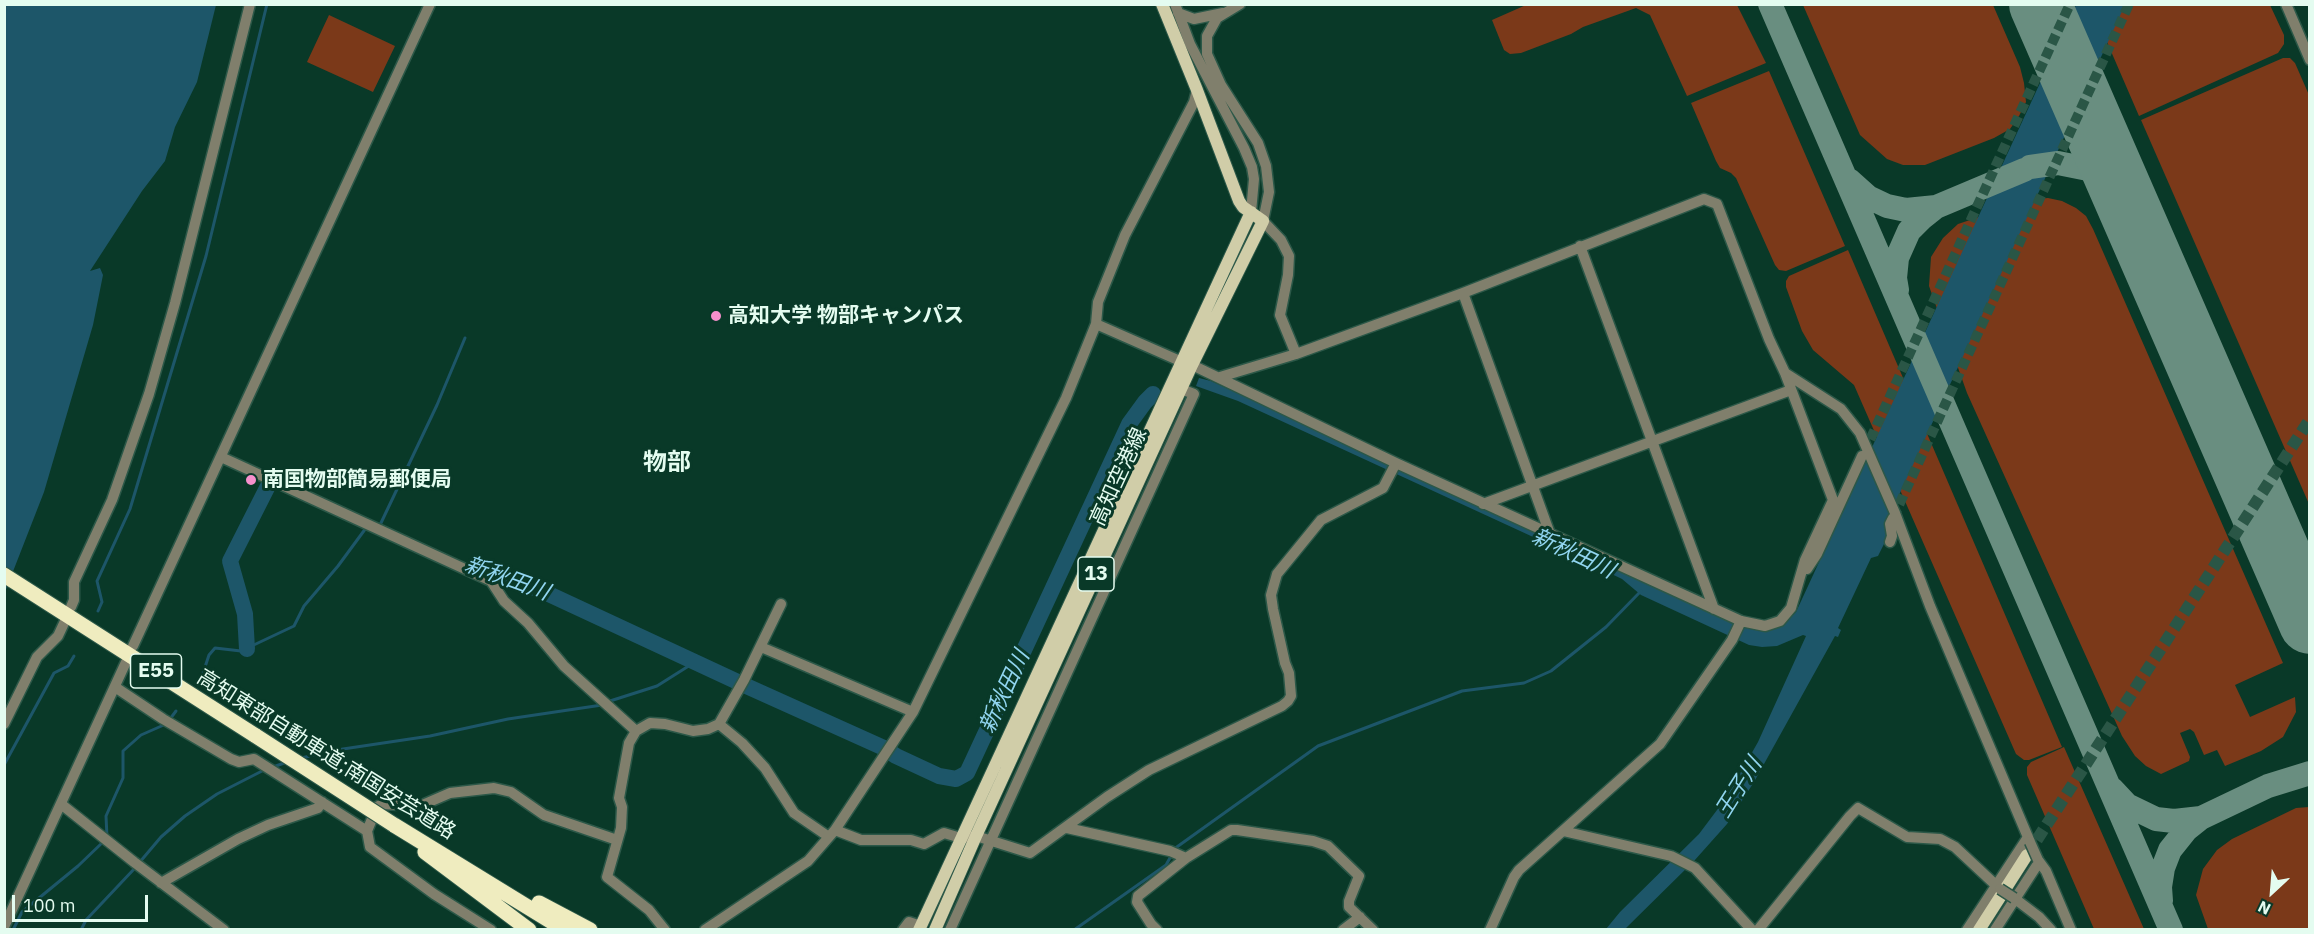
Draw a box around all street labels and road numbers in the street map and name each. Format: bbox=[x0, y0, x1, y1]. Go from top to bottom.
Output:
street label: 高知空港線 bbox=[1085, 424, 1153, 530]
road number: 13 bbox=[1078, 557, 1114, 591]
road number: E55 bbox=[130, 654, 182, 688]
street label: 高知東部自動車道;南国安芸道路 bbox=[192, 665, 460, 845]

